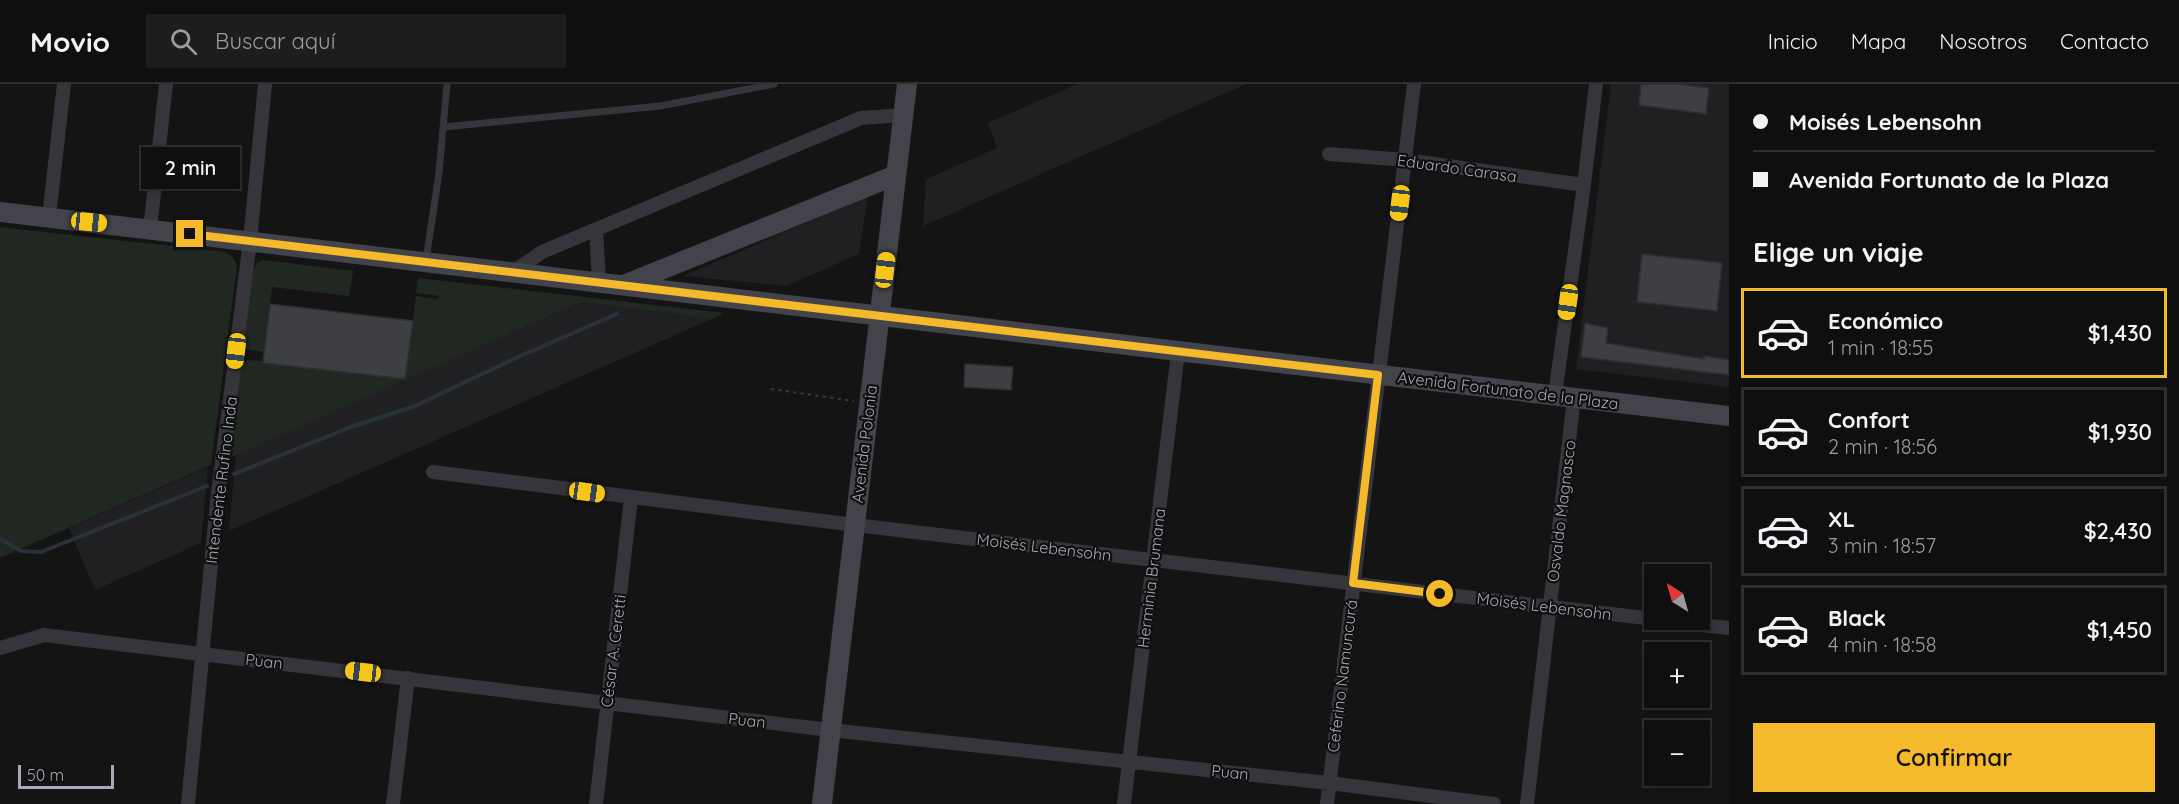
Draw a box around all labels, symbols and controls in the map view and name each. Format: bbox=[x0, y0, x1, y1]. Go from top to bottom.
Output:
search box bbox=[146, 14, 566, 68]
text: Movio bbox=[30, 24, 110, 59]
icon: search bbox=[167, 25, 200, 58]
text: Buscar aquí bbox=[215, 27, 335, 55]
text: Inicio bbox=[1768, 28, 1818, 54]
text: Mapa bbox=[1851, 28, 1906, 54]
text: Nosotros bbox=[1939, 28, 2027, 54]
text: Contacto bbox=[2060, 28, 2149, 54]
text: Moisés Lebensohn bbox=[1789, 108, 1982, 136]
callout: 2 min bbox=[140, 147, 240, 189]
street label: Eduardo Carasa bbox=[1396, 150, 1518, 186]
text: 2 min bbox=[165, 155, 216, 180]
text: Avenida Fortunato de la Plaza bbox=[1789, 166, 2109, 194]
car bbox=[1389, 184, 1411, 222]
car bbox=[70, 211, 108, 233]
route end bbox=[176, 220, 203, 247]
text: Elige un viaje bbox=[1753, 235, 1924, 269]
car bbox=[874, 251, 896, 289]
car bbox=[1557, 283, 1579, 321]
icon: car bbox=[1756, 306, 1810, 360]
text: Económico bbox=[1828, 307, 1943, 335]
text: $1,430 bbox=[2088, 319, 2152, 347]
car bbox=[225, 332, 247, 370]
text: 1 min · 18:55 bbox=[1828, 335, 1934, 360]
street label: Avenida Fortunato de la Plaza bbox=[1396, 367, 1620, 413]
street label: Avenida Polonia bbox=[847, 384, 881, 504]
street label: Intendente Rufino Inda bbox=[201, 395, 241, 565]
icon: car bbox=[1756, 405, 1810, 459]
text: Confort bbox=[1828, 406, 1910, 434]
text: $1,930 bbox=[2088, 418, 2152, 446]
text: 2 min · 18:56 bbox=[1828, 434, 1937, 459]
street label: Osvaldo Magnasco bbox=[1542, 439, 1580, 583]
car bbox=[568, 481, 606, 503]
icon: car bbox=[1756, 504, 1810, 558]
text: XL bbox=[1828, 505, 1855, 533]
street label: Herminia Brumana bbox=[1133, 507, 1169, 649]
text: $2,430 bbox=[2084, 517, 2152, 545]
street label: Moisés Lebensohn bbox=[975, 529, 1113, 565]
text: 3 min · 18:57 bbox=[1828, 533, 1936, 558]
north arrow bbox=[1644, 564, 1710, 630]
map controls bbox=[1644, 564, 1710, 786]
route start bbox=[1426, 580, 1453, 607]
street label: Moisés Lebensohn bbox=[1475, 588, 1613, 624]
street label: César A. Ceretti bbox=[596, 593, 630, 709]
street label: Ceferino Namuncurá bbox=[1323, 598, 1361, 754]
icon: car bbox=[1756, 603, 1810, 657]
text: Black bbox=[1828, 604, 1886, 632]
text: $1,450 bbox=[2087, 616, 2152, 644]
text: 4 min · 18:58 bbox=[1828, 632, 1937, 657]
button: + bbox=[1644, 642, 1710, 708]
street label: Puan bbox=[244, 649, 284, 673]
car bbox=[344, 661, 382, 683]
street label: Puan bbox=[727, 708, 767, 732]
button: − bbox=[1644, 720, 1710, 786]
button: Confirmar bbox=[1753, 723, 2155, 792]
street label: Puan bbox=[1210, 760, 1250, 784]
scale bar bbox=[18, 762, 114, 790]
text: 50 m bbox=[27, 765, 64, 785]

